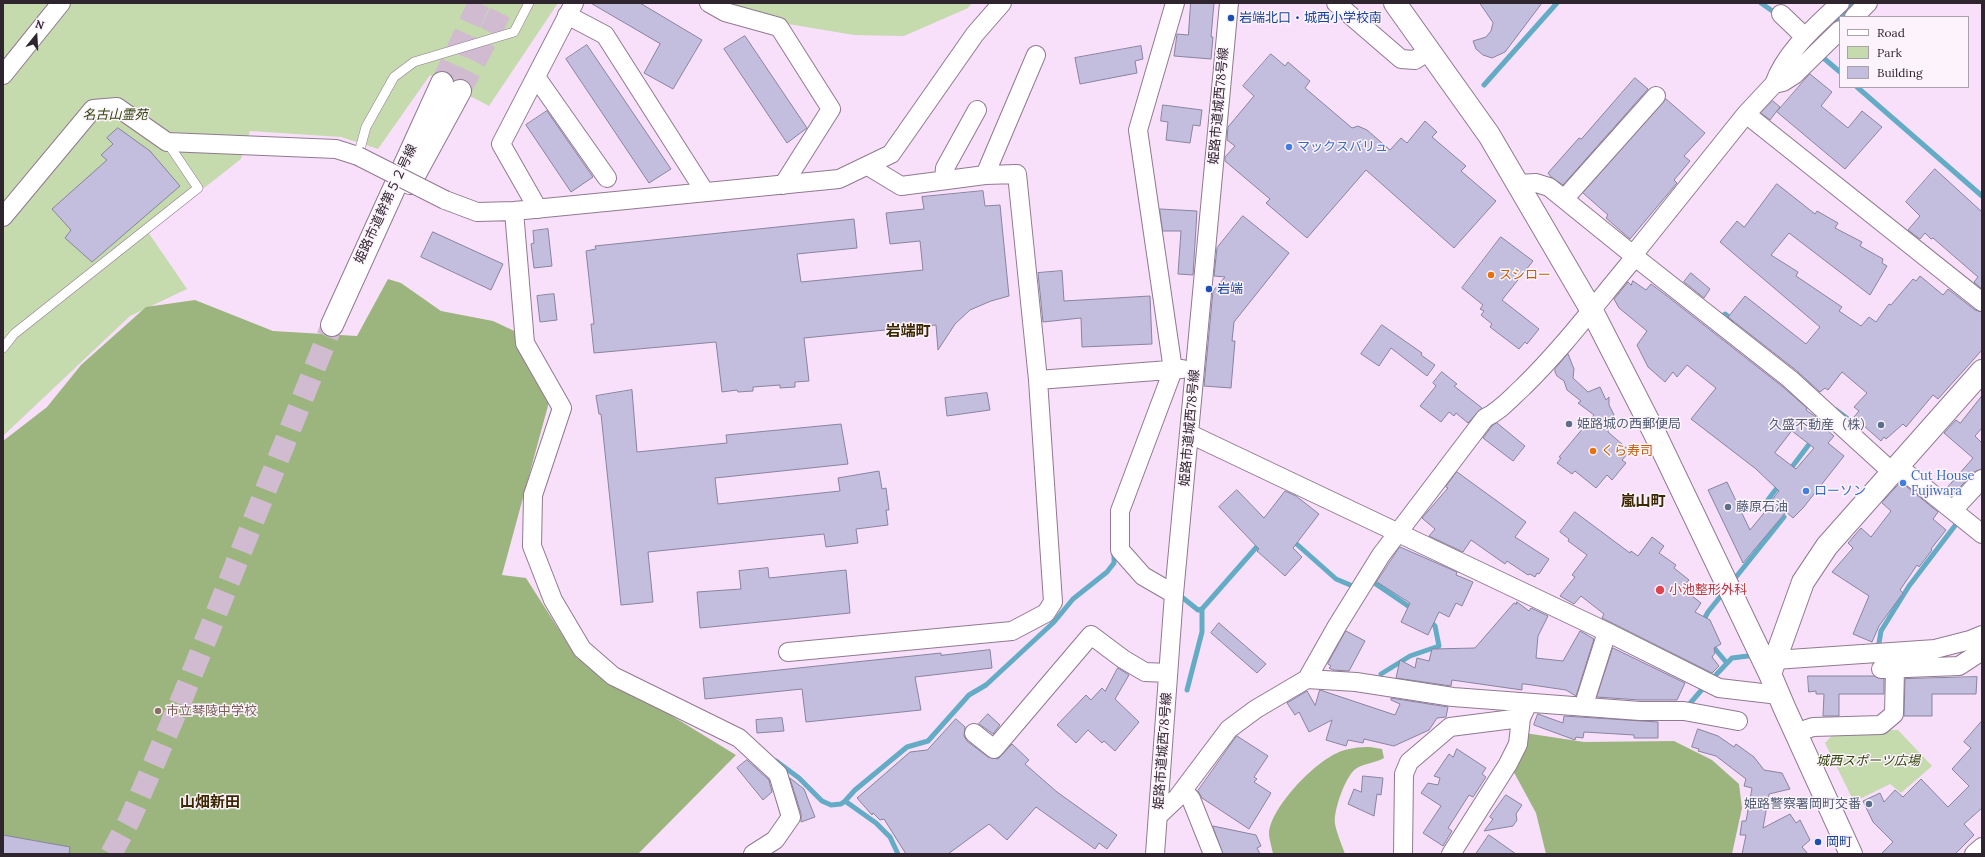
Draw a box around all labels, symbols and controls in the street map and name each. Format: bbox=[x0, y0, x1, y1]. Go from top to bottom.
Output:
place label: 岩端北口・城西小学校南 bbox=[1239, 10, 1382, 26]
marker: 岩端北口・城西小学校南 bbox=[1226, 13, 1236, 23]
north arrow bbox=[16, 16, 56, 56]
legend bbox=[1839, 16, 1969, 88]
text: N bbox=[33, 17, 46, 33]
text: Road bbox=[1877, 25, 1905, 40]
text: Park bbox=[1877, 45, 1902, 60]
street label: 姫路市道城西78号線 bbox=[1206, 47, 1232, 165]
text: Building bbox=[1877, 65, 1923, 80]
park label: 名古山霊苑 bbox=[83, 107, 147, 123]
place label: マックスバリュ bbox=[1297, 139, 1388, 155]
street label: 姫路市道幹第５２号線 bbox=[351, 142, 421, 266]
marker: マックスバリュ bbox=[1284, 142, 1294, 152]
place label: スシロー bbox=[1499, 267, 1551, 283]
marker: スシロー bbox=[1486, 270, 1496, 280]
place label: 岩端 bbox=[1217, 281, 1243, 297]
marker: 岩端 bbox=[1204, 284, 1214, 294]
district label: 岩端町 bbox=[886, 323, 930, 341]
street label: 姫路市道城西78号線 bbox=[1177, 369, 1203, 487]
place label: 姫路城の西郵便局 bbox=[1577, 416, 1681, 432]
place label: 久盛不動産（株） bbox=[1769, 417, 1873, 433]
marker: 姫路城の西郵便局 bbox=[1564, 419, 1574, 429]
marker: 久盛不動産（株） bbox=[1876, 420, 1886, 430]
place label: くら寿司 bbox=[1601, 443, 1653, 459]
marker: くら寿司 bbox=[1588, 446, 1598, 456]
place label: Cut House Fujiwara bbox=[1911, 468, 1975, 499]
marker: Cut House Fujiwara bbox=[1898, 478, 1908, 488]
place label: ローソン bbox=[1814, 483, 1866, 499]
marker: ローソン bbox=[1801, 486, 1811, 496]
district label: 嵐山町 bbox=[1621, 493, 1665, 511]
place label: 藤原石油 bbox=[1736, 499, 1788, 515]
marker: 藤原石油 bbox=[1723, 502, 1733, 512]
place label: 小池整形外科 bbox=[1669, 582, 1747, 598]
marker: 小池整形外科 bbox=[1654, 584, 1666, 596]
street label: 姫路市道城西78号線 bbox=[1151, 692, 1175, 810]
place label: 市立琴陵中学校 bbox=[166, 703, 257, 719]
marker: 市立琴陵中学校 bbox=[153, 706, 163, 716]
park label: 城西スポーツ広場 bbox=[1816, 753, 1920, 769]
district label: 山畑新田 bbox=[180, 794, 240, 812]
place label: 姫路警察署岡町交番 bbox=[1744, 796, 1861, 812]
marker: 姫路警察署岡町交番 bbox=[1864, 799, 1874, 809]
place label: 岡町 bbox=[1826, 834, 1852, 850]
marker: 岡町 bbox=[1813, 837, 1823, 847]

